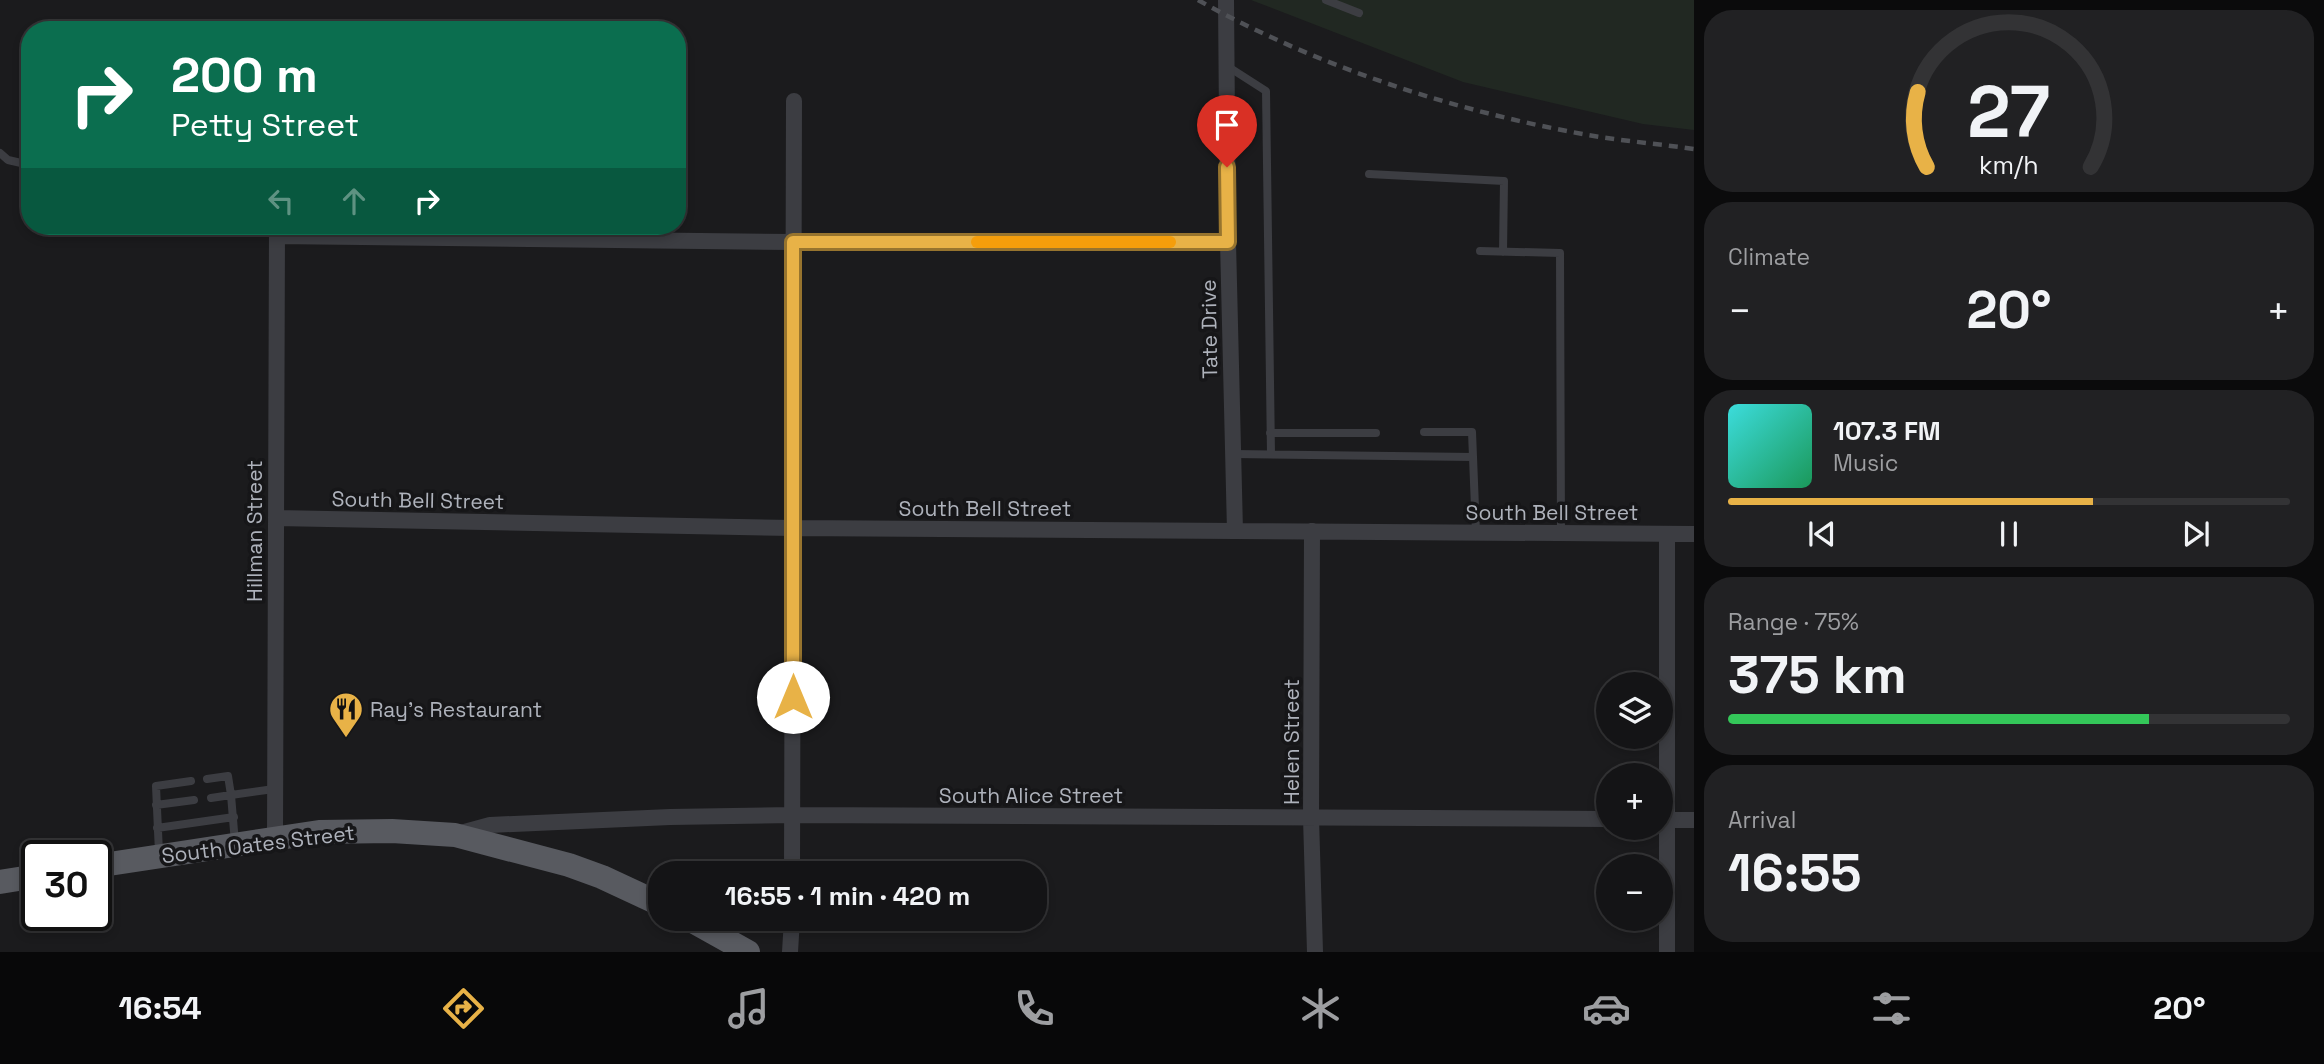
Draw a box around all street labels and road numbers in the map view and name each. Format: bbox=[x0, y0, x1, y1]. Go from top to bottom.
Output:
street label: Tate Drive bbox=[1195, 279, 1223, 379]
street label: Hillman Street bbox=[241, 460, 268, 602]
street label: South Bell Street bbox=[331, 485, 505, 515]
street label: South Bell Street bbox=[899, 495, 1071, 522]
street label: South Bell Street bbox=[1466, 499, 1638, 526]
street label: Helen Street bbox=[1278, 679, 1305, 805]
street label: South Alice Street bbox=[939, 782, 1123, 809]
street label: South Oates Street bbox=[160, 819, 356, 869]

